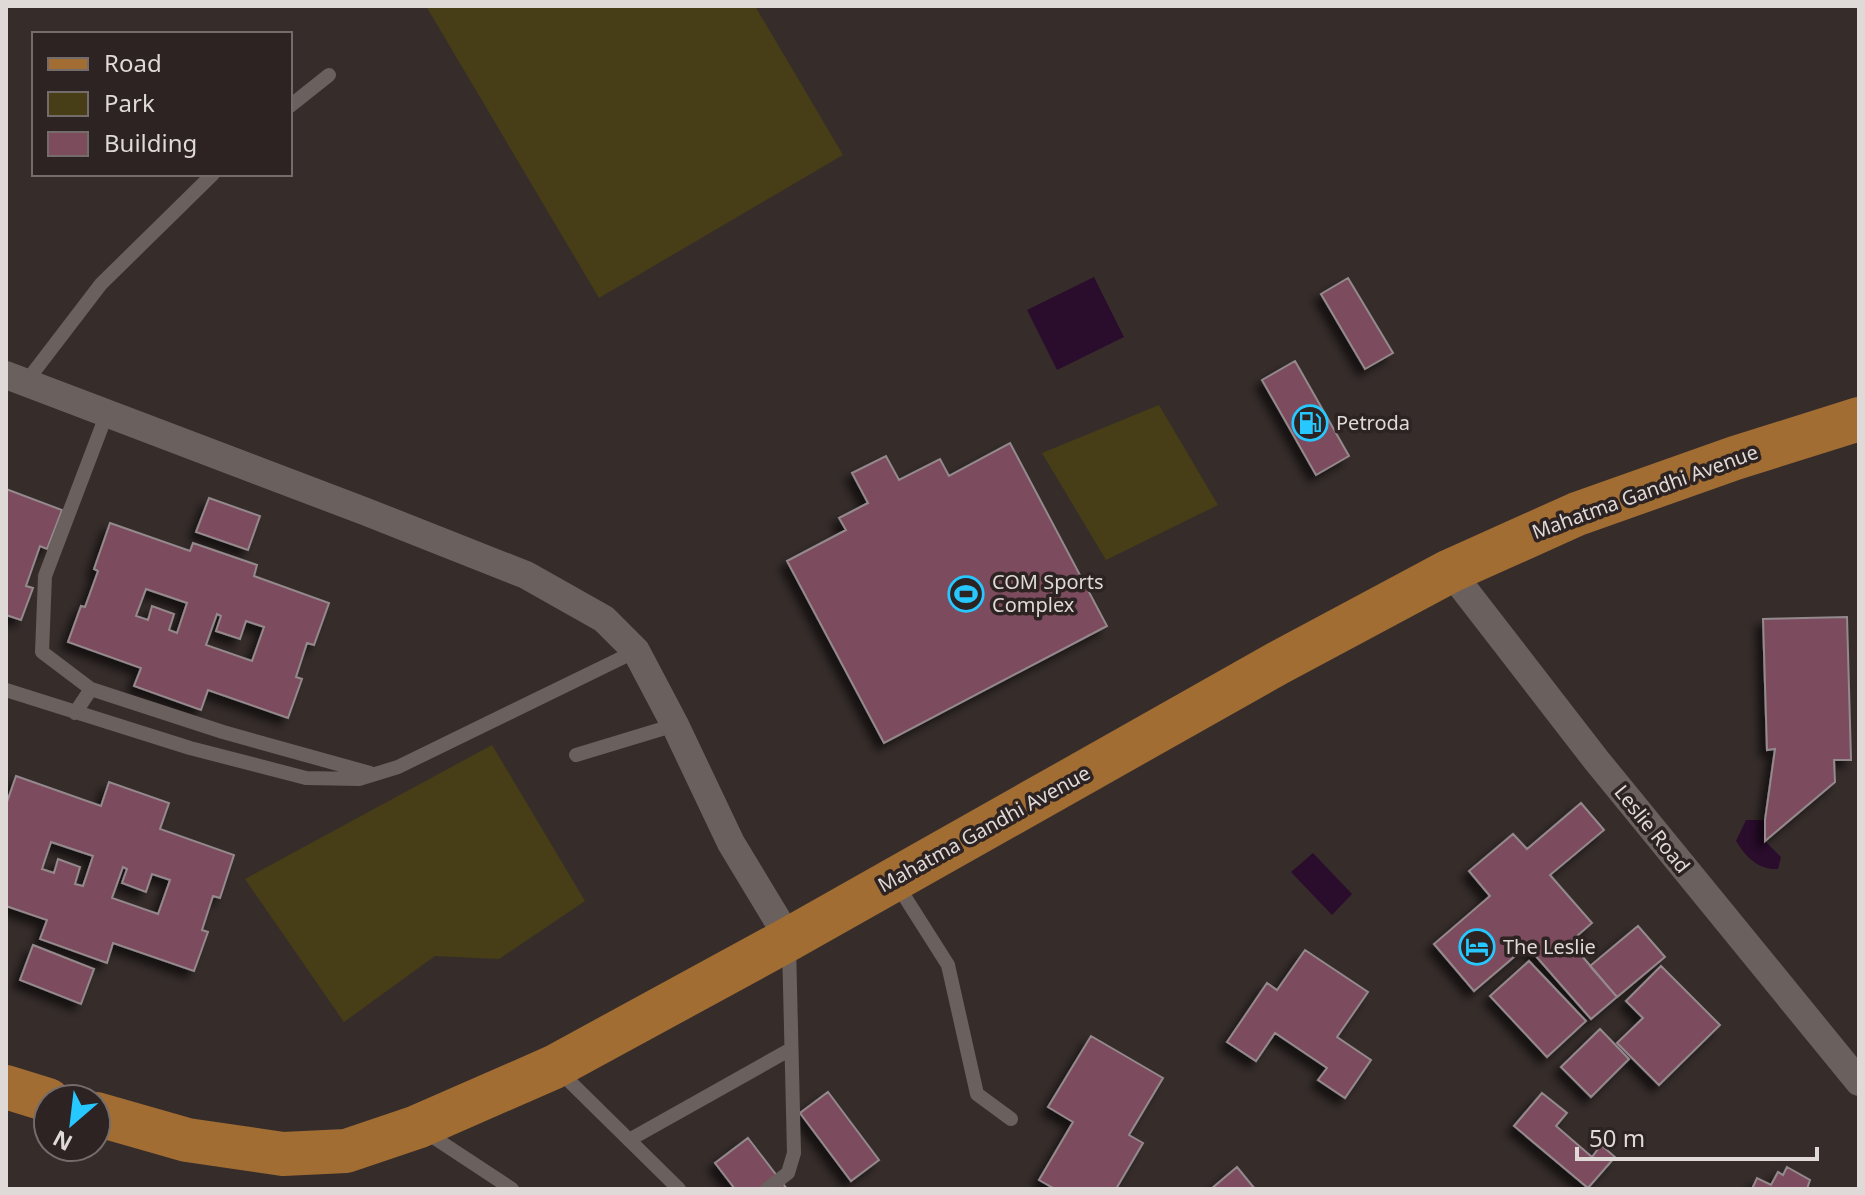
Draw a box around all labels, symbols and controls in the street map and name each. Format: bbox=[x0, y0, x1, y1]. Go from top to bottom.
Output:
legend bbox=[32, 32, 292, 176]
text: Road bbox=[104, 46, 162, 79]
text: Park bbox=[104, 86, 155, 119]
text: Building bbox=[104, 126, 197, 159]
fuel station icon: Petroda bbox=[1291, 404, 1329, 442]
place label: Petroda bbox=[1336, 409, 1410, 436]
street label: Mahatma Gandhi Avenue bbox=[1528, 438, 1762, 545]
place label: COM Sports Complex bbox=[992, 568, 1104, 618]
sports icon: COM Sports Complex bbox=[947, 575, 985, 613]
street label: Mahatma Gandhi Avenue bbox=[873, 759, 1095, 898]
street label: Leslie Road bbox=[1608, 779, 1696, 878]
hotel icon: The Leslie bbox=[1458, 928, 1496, 966]
place label: The Leslie bbox=[1503, 933, 1596, 960]
north arrow bbox=[32, 1083, 112, 1163]
scale bar bbox=[1577, 1111, 1817, 1161]
text: 50 m bbox=[1589, 1121, 1645, 1154]
text: N bbox=[47, 1124, 77, 1159]

